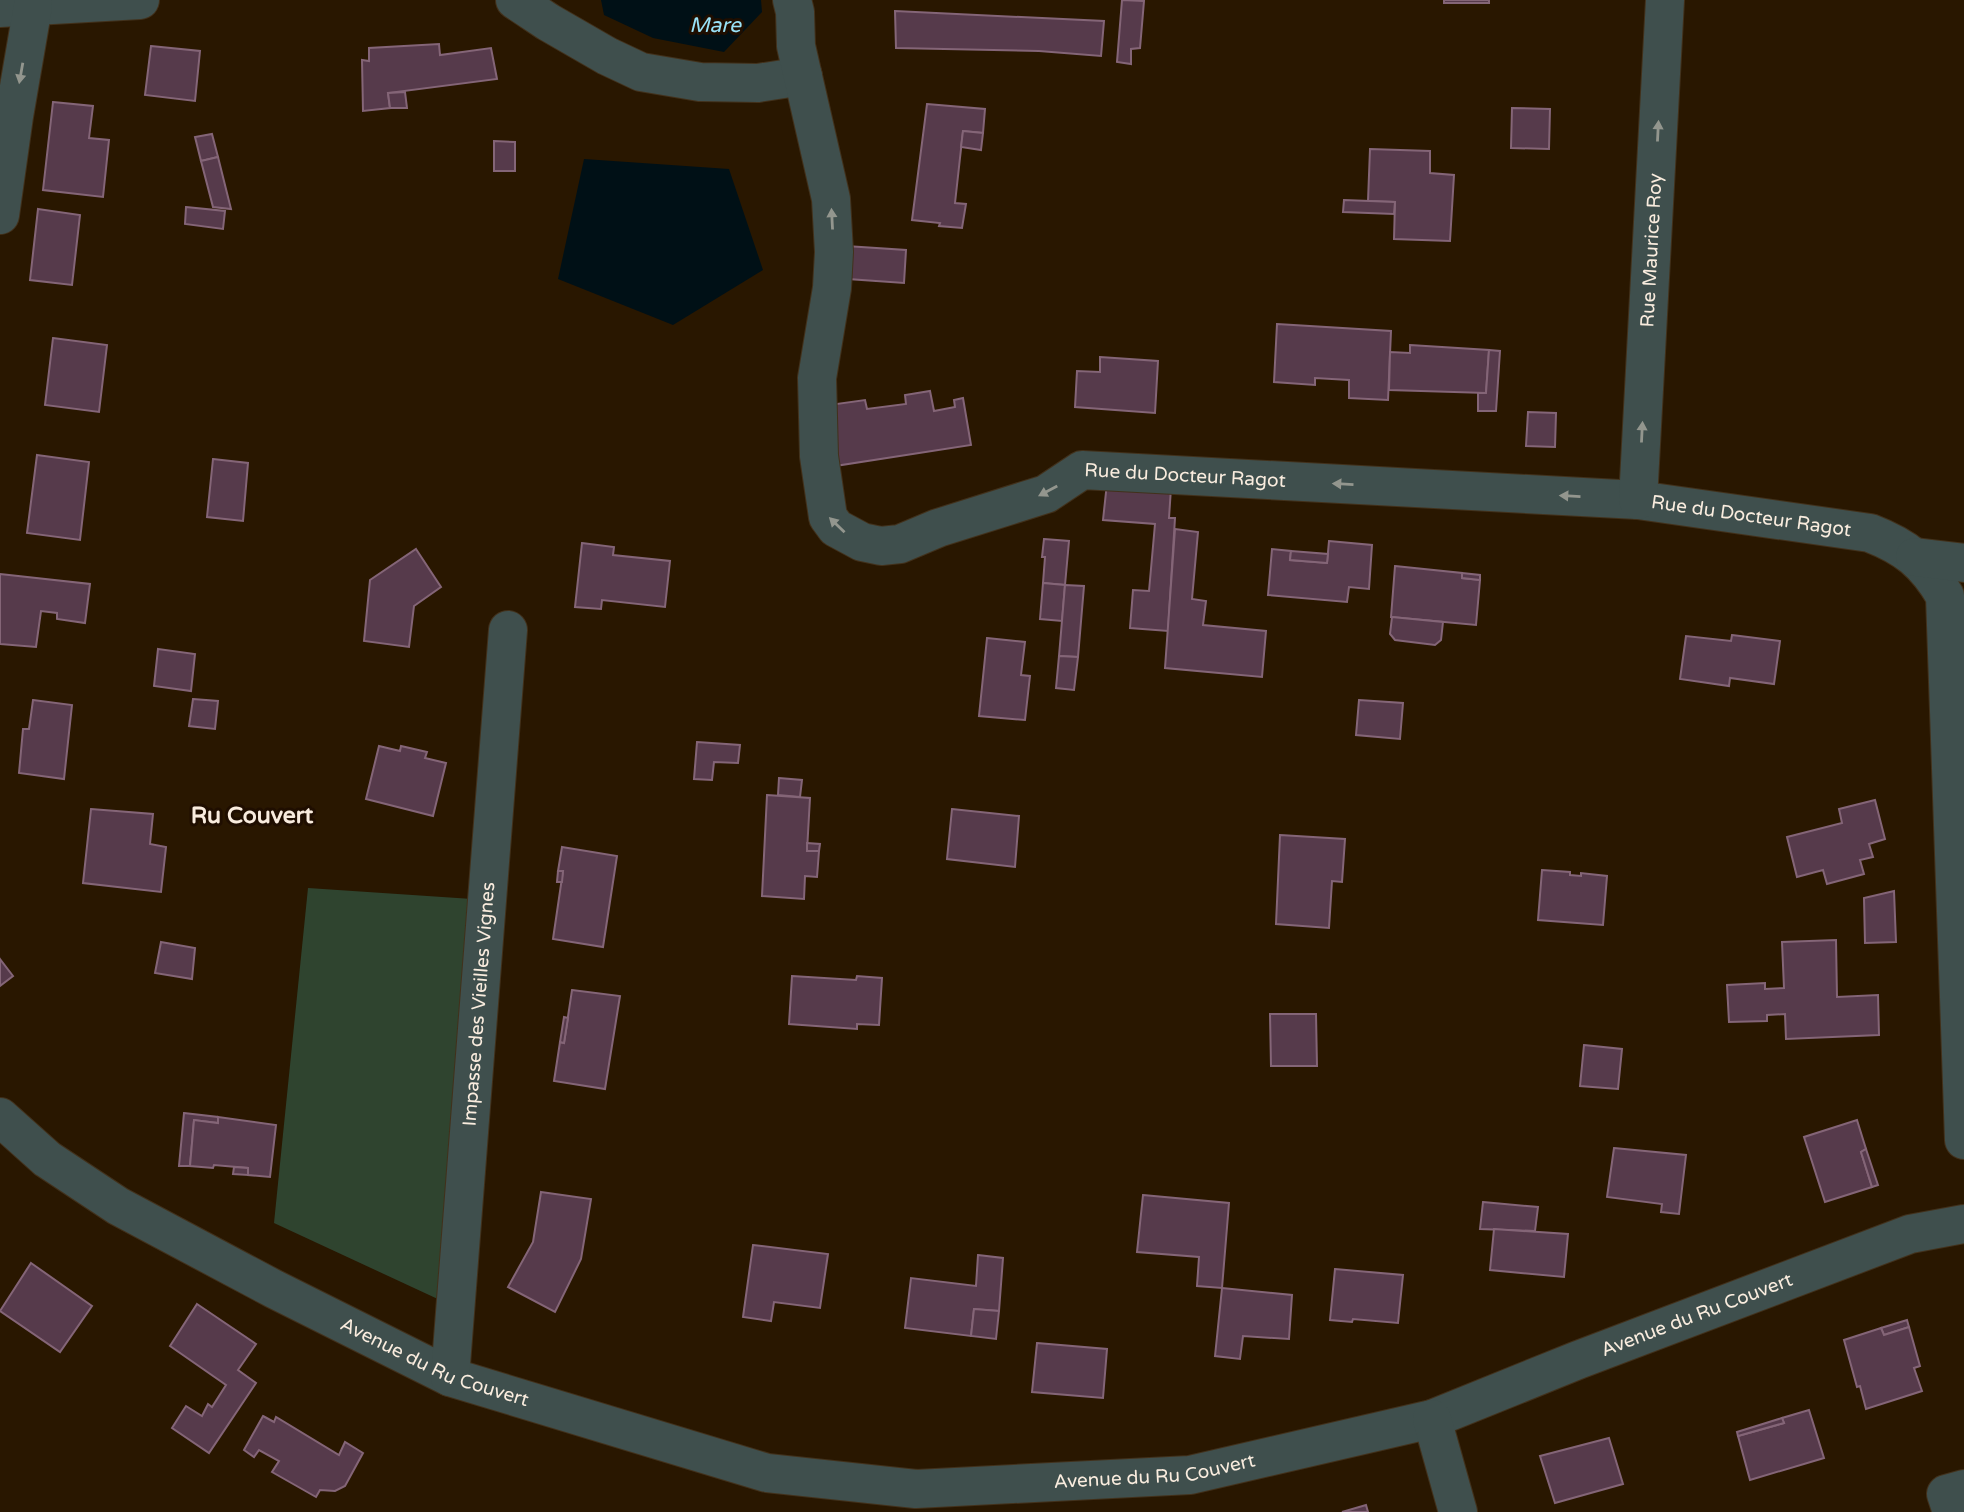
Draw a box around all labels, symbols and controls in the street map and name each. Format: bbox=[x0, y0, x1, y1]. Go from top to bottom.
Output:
water label: Mare bbox=[689, 13, 742, 38]
one-way arrow bbox=[15, 62, 26, 84]
one-way arrow bbox=[1652, 120, 1663, 142]
street label: Rue Maurice Roy bbox=[1636, 173, 1667, 328]
one-way arrow bbox=[827, 208, 838, 230]
one-way arrow bbox=[1636, 421, 1647, 443]
street label: Rue du Docteur Ragot bbox=[1084, 459, 1286, 492]
one-way arrow bbox=[1332, 479, 1354, 490]
one-way arrow bbox=[1038, 485, 1058, 497]
one-way arrow bbox=[1559, 491, 1581, 502]
street label: Rue du Docteur Ragot bbox=[1650, 491, 1853, 541]
one-way arrow bbox=[828, 517, 845, 533]
district label: Ru Couvert bbox=[191, 802, 314, 830]
street label: Impasse des Vieilles Vignes bbox=[459, 881, 499, 1127]
street label: Avenue du Ru Couvert bbox=[1598, 1269, 1796, 1361]
street label: Avenue du Ru Couvert bbox=[337, 1313, 531, 1411]
street label: Avenue du Ru Couvert bbox=[1053, 1449, 1257, 1493]

